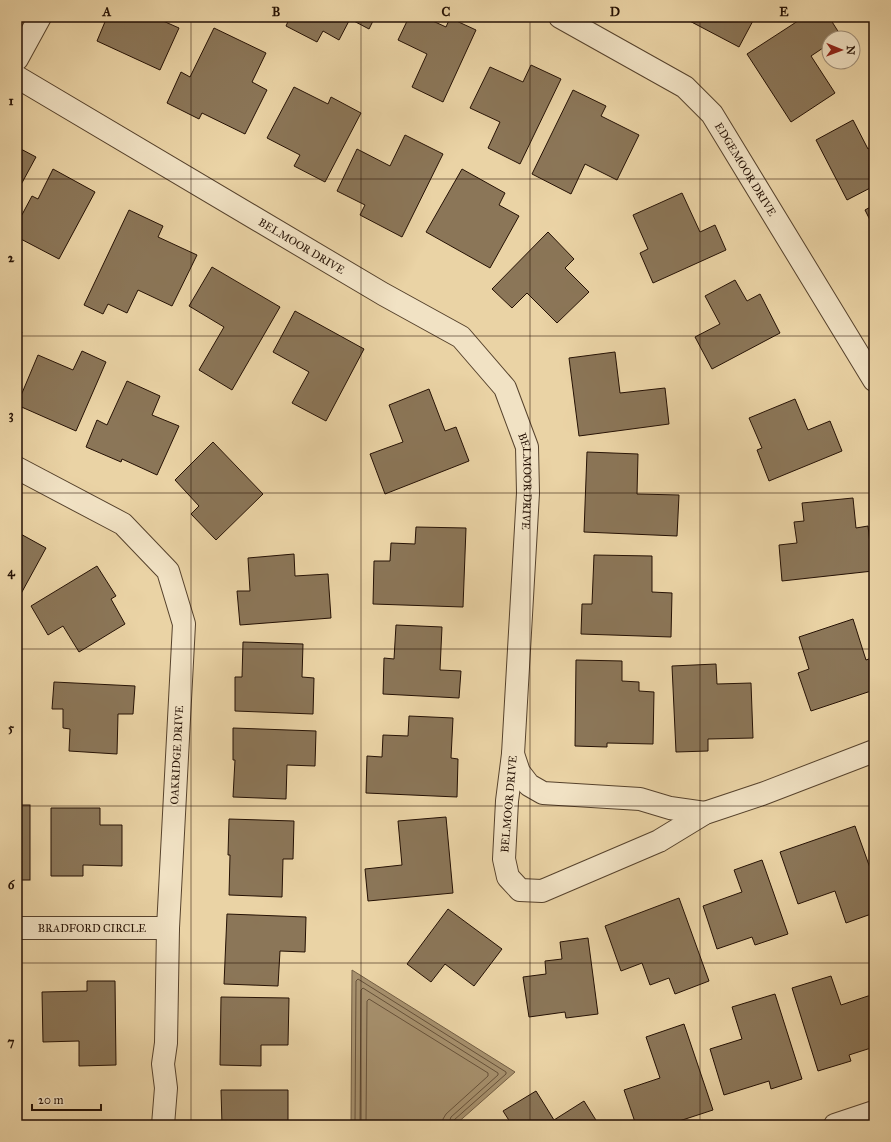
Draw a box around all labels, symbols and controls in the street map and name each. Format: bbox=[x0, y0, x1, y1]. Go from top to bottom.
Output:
text: A bbox=[102, 4, 112, 20]
text: B bbox=[272, 4, 281, 20]
text: C bbox=[442, 4, 451, 20]
text: D bbox=[610, 4, 620, 20]
text: E bbox=[779, 4, 789, 20]
north arrow bbox=[821, 30, 861, 70]
text: N bbox=[844, 45, 857, 56]
text: 1 bbox=[8, 93, 14, 109]
street label: EDGEMOOR DRIVE bbox=[712, 120, 779, 218]
street label: BELMOOR DRIVE bbox=[256, 215, 347, 276]
text: 2 bbox=[8, 250, 15, 266]
text: 3 bbox=[8, 407, 14, 423]
street label: BELMOOR DRIVE bbox=[516, 431, 535, 530]
text: 4 bbox=[7, 564, 15, 580]
street label: OAKRIDGE DRIVE bbox=[168, 705, 186, 805]
text: 5 bbox=[8, 720, 15, 736]
street label: BELMOOR DRIVE bbox=[498, 755, 520, 853]
text: 6 bbox=[8, 877, 16, 893]
street label: BRADFORD CIRCLE bbox=[38, 922, 146, 935]
text: 7 bbox=[8, 1034, 15, 1050]
scale bar bbox=[32, 1086, 101, 1112]
text: 20 m bbox=[38, 1093, 64, 1107]

